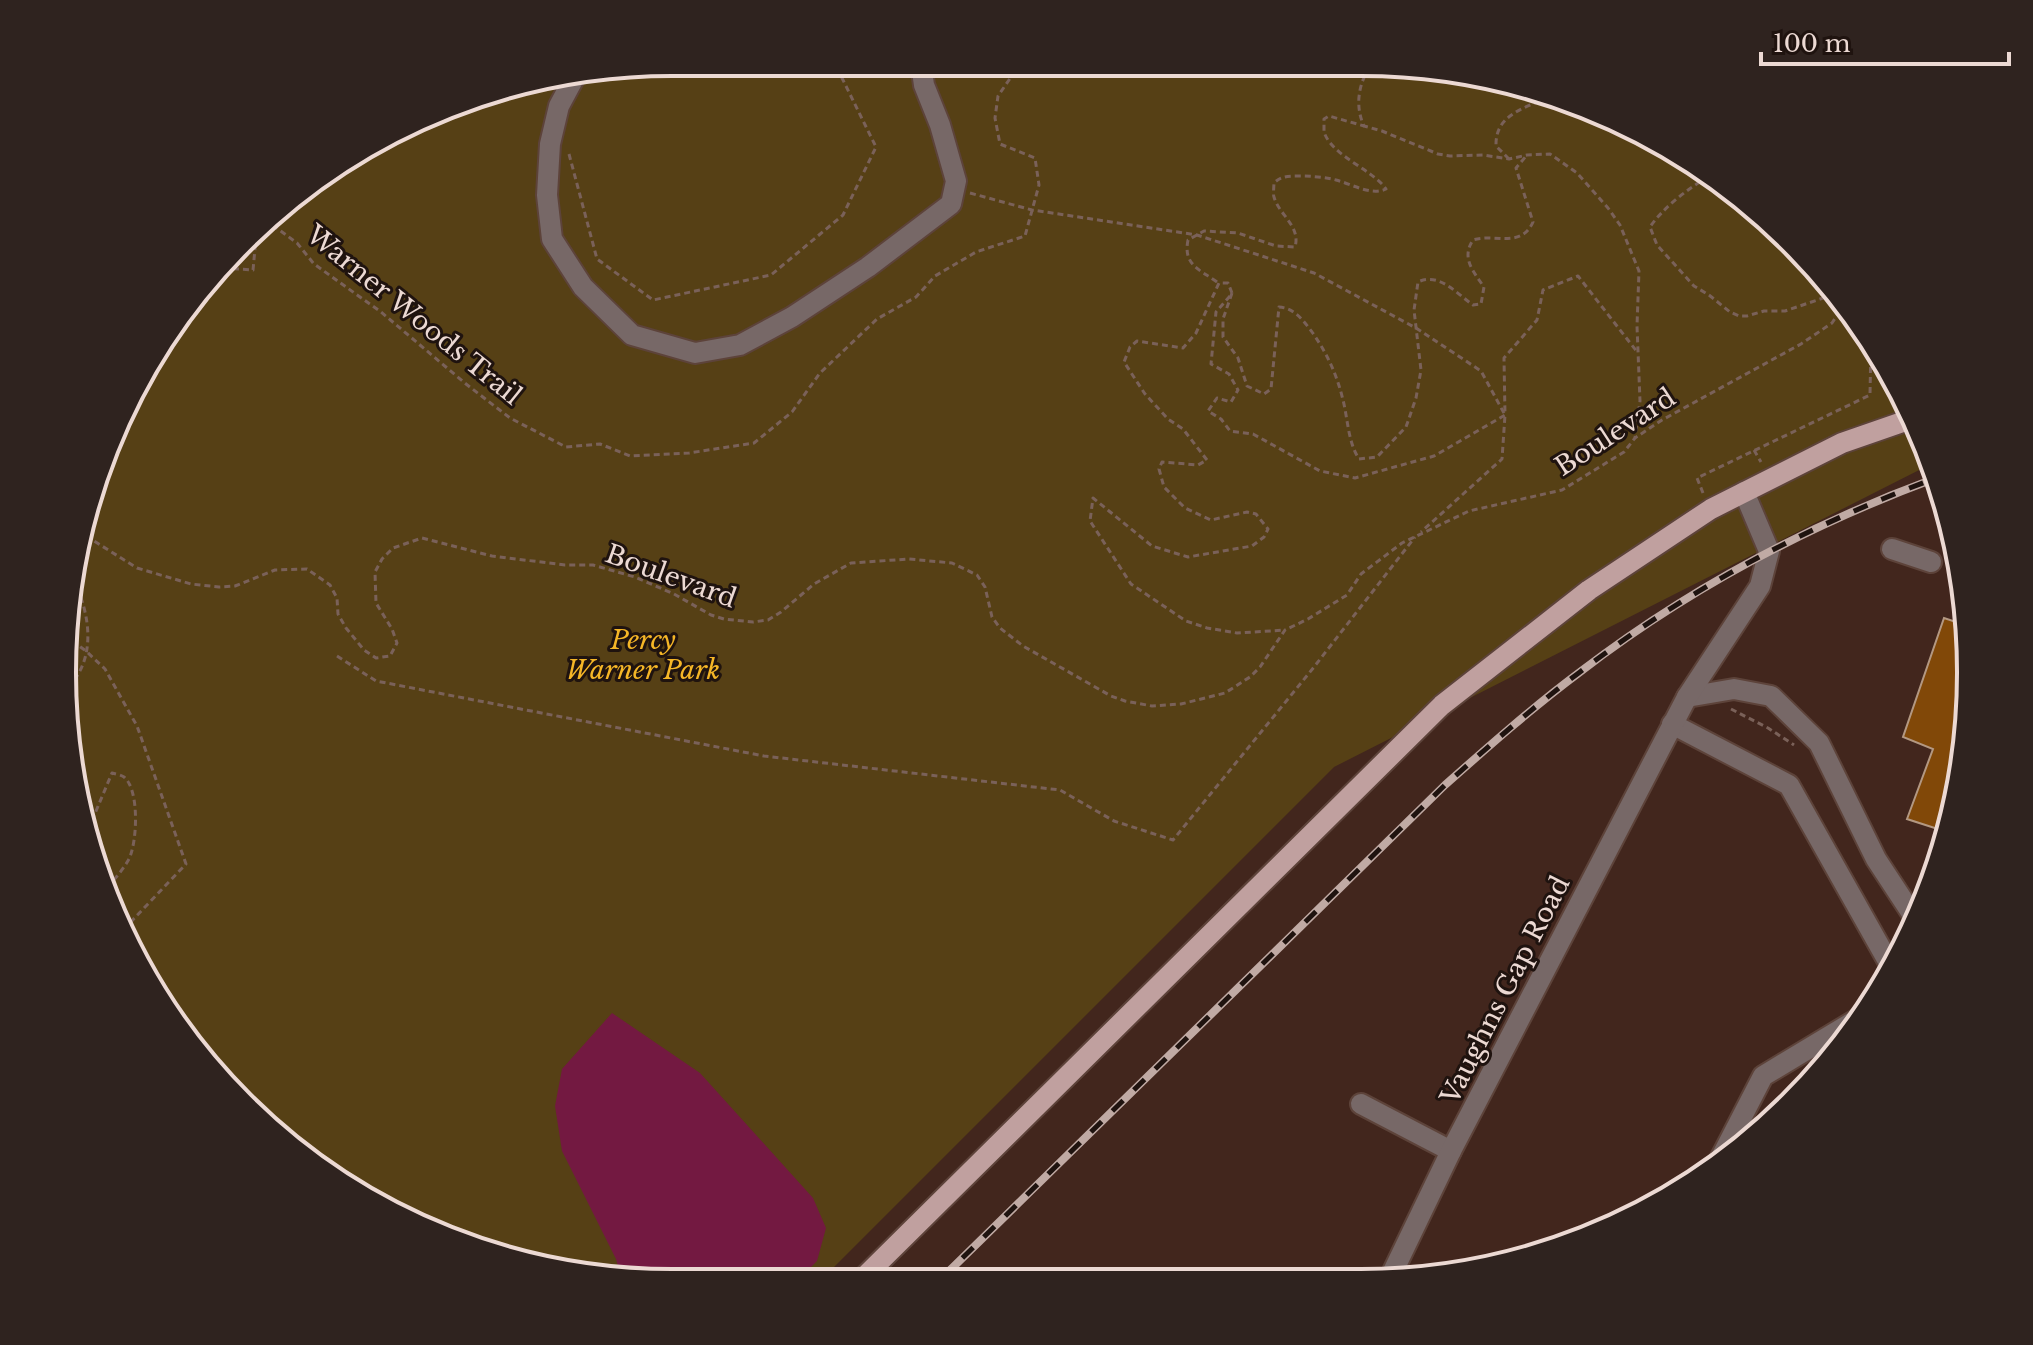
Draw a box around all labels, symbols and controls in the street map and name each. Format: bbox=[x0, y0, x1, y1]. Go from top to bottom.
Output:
scale bar bbox=[1761, 16, 2009, 66]
text: 100 m bbox=[1773, 29, 1851, 58]
street label: Warner Woods Trail bbox=[299, 218, 528, 412]
street label: Boulevard bbox=[1549, 381, 1681, 483]
street label: Boulevard bbox=[601, 538, 741, 614]
park label: Percy Warner Park bbox=[566, 624, 720, 686]
street label: Vaughns Gap Road bbox=[1433, 871, 1576, 1110]

